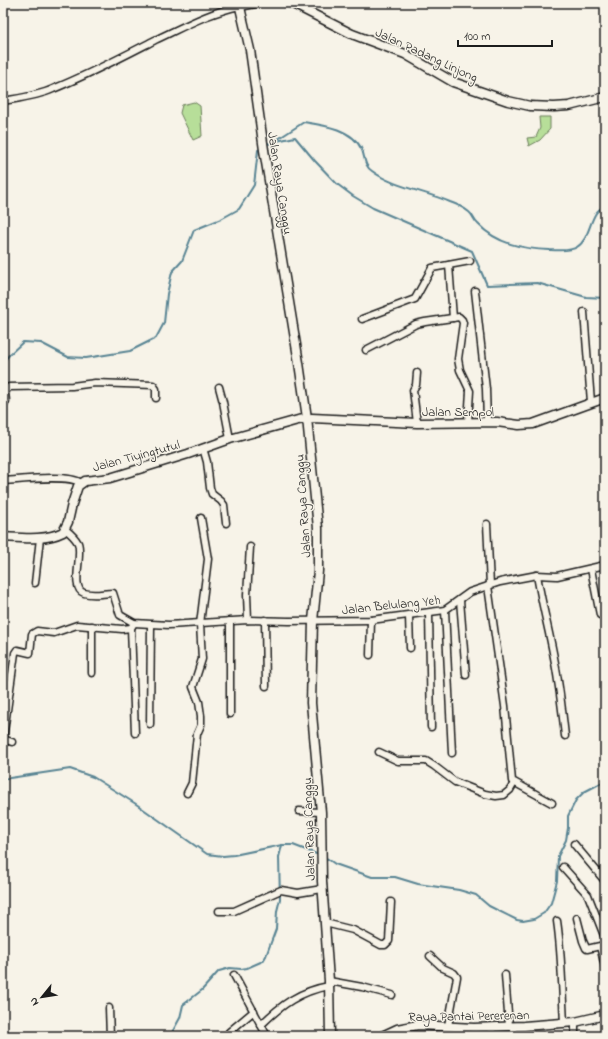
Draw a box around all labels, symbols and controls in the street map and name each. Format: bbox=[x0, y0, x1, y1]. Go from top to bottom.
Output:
scale bar bbox=[458, 22, 552, 48]
street label: Jalan Padang Linjong bbox=[372, 23, 481, 88]
text: 100 m bbox=[464, 28, 491, 46]
street label: Jalan Raya Canggu bbox=[261, 131, 297, 236]
street label: Jalan Sempol bbox=[422, 403, 494, 422]
street label: Jalan Tiyingtutul bbox=[91, 436, 182, 478]
street label: Jalan Raya Canggu bbox=[290, 453, 318, 558]
street label: Jalan Belulang Yeh bbox=[341, 591, 442, 621]
street label: Jalan Raya Canggu bbox=[298, 777, 322, 881]
north arrow bbox=[22, 977, 62, 1017]
text: N bbox=[25, 994, 43, 1009]
street label: Raya Pantai Pererenan bbox=[408, 1006, 530, 1028]

